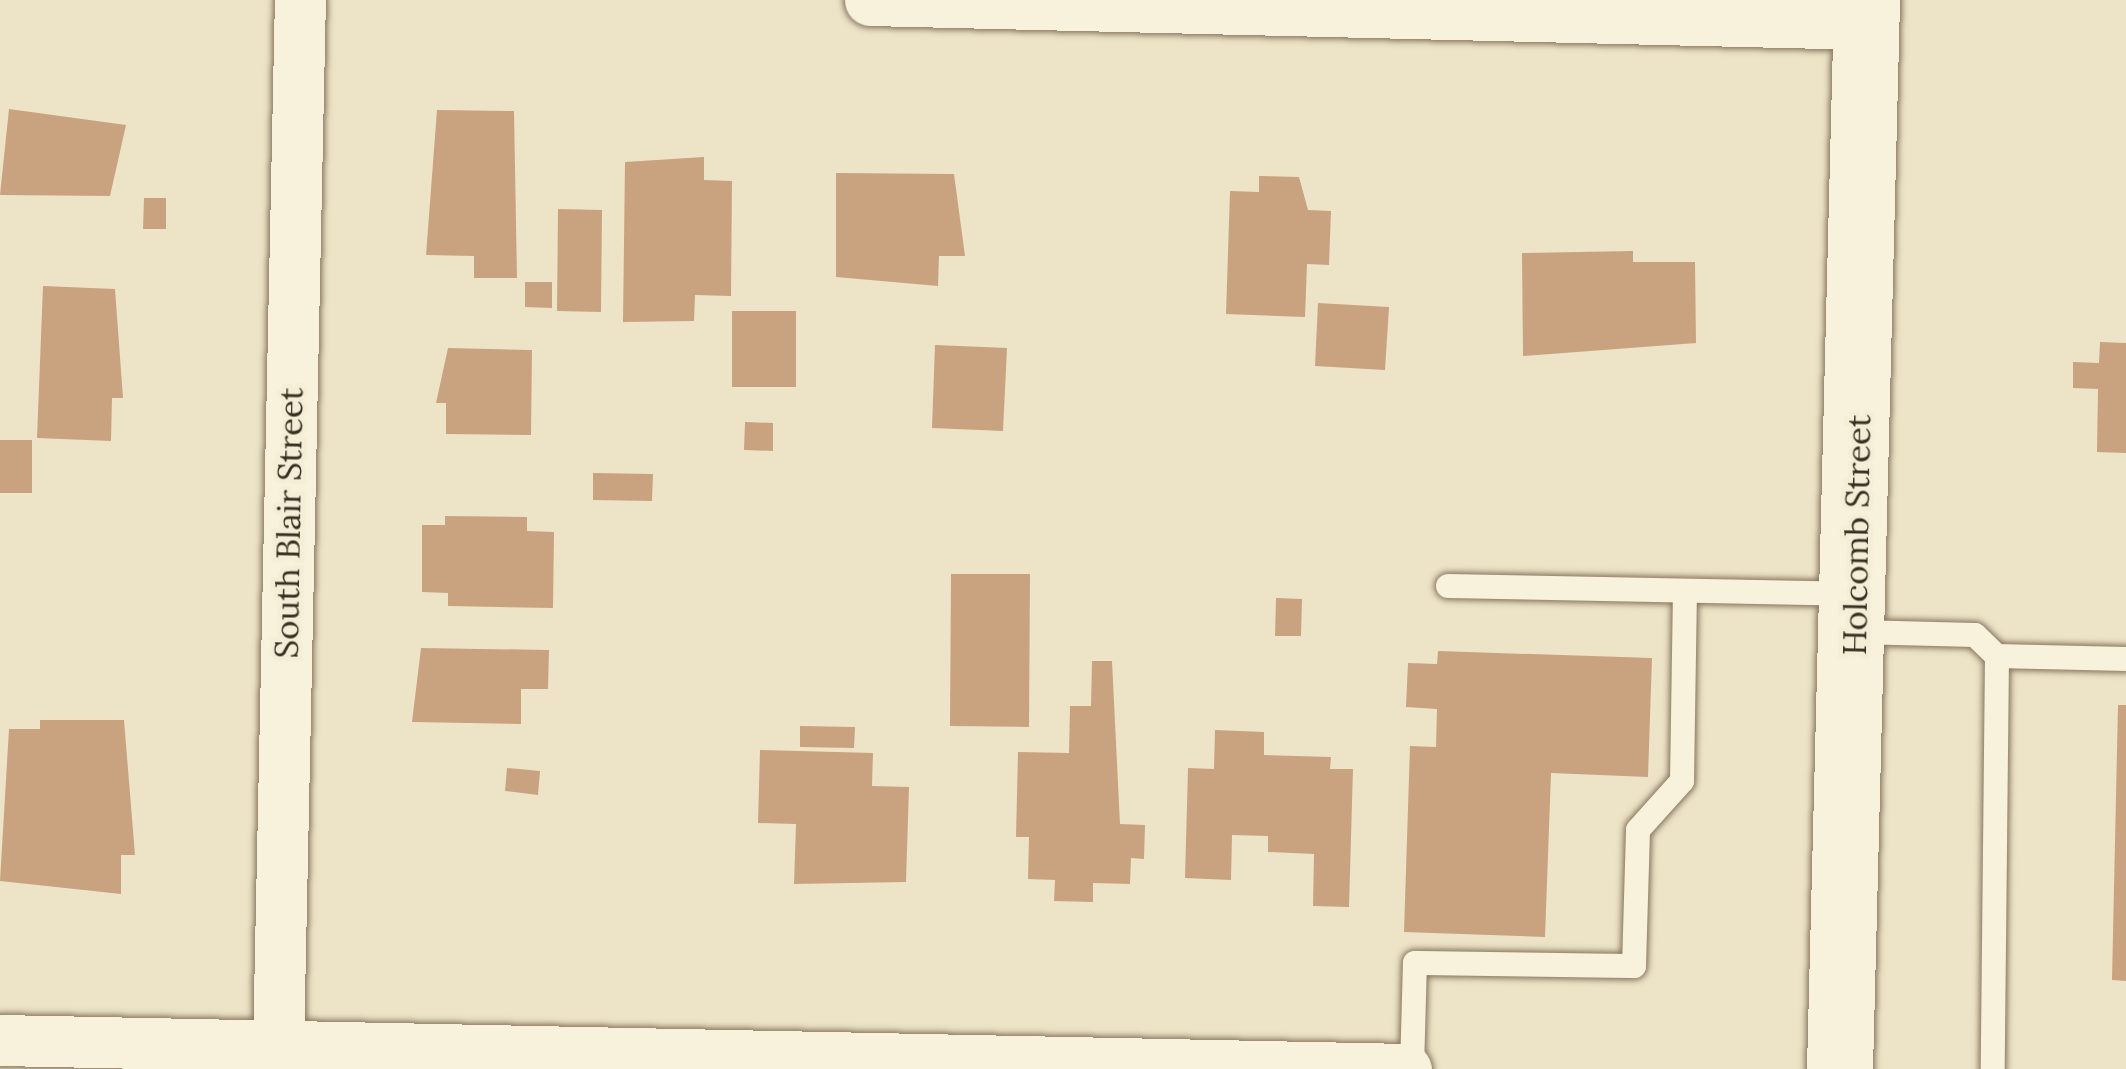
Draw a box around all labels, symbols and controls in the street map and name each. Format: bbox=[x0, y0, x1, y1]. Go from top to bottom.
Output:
street label: South Blair Street bbox=[267, 387, 311, 659]
street label: Holcomb Street bbox=[1835, 414, 1879, 656]

